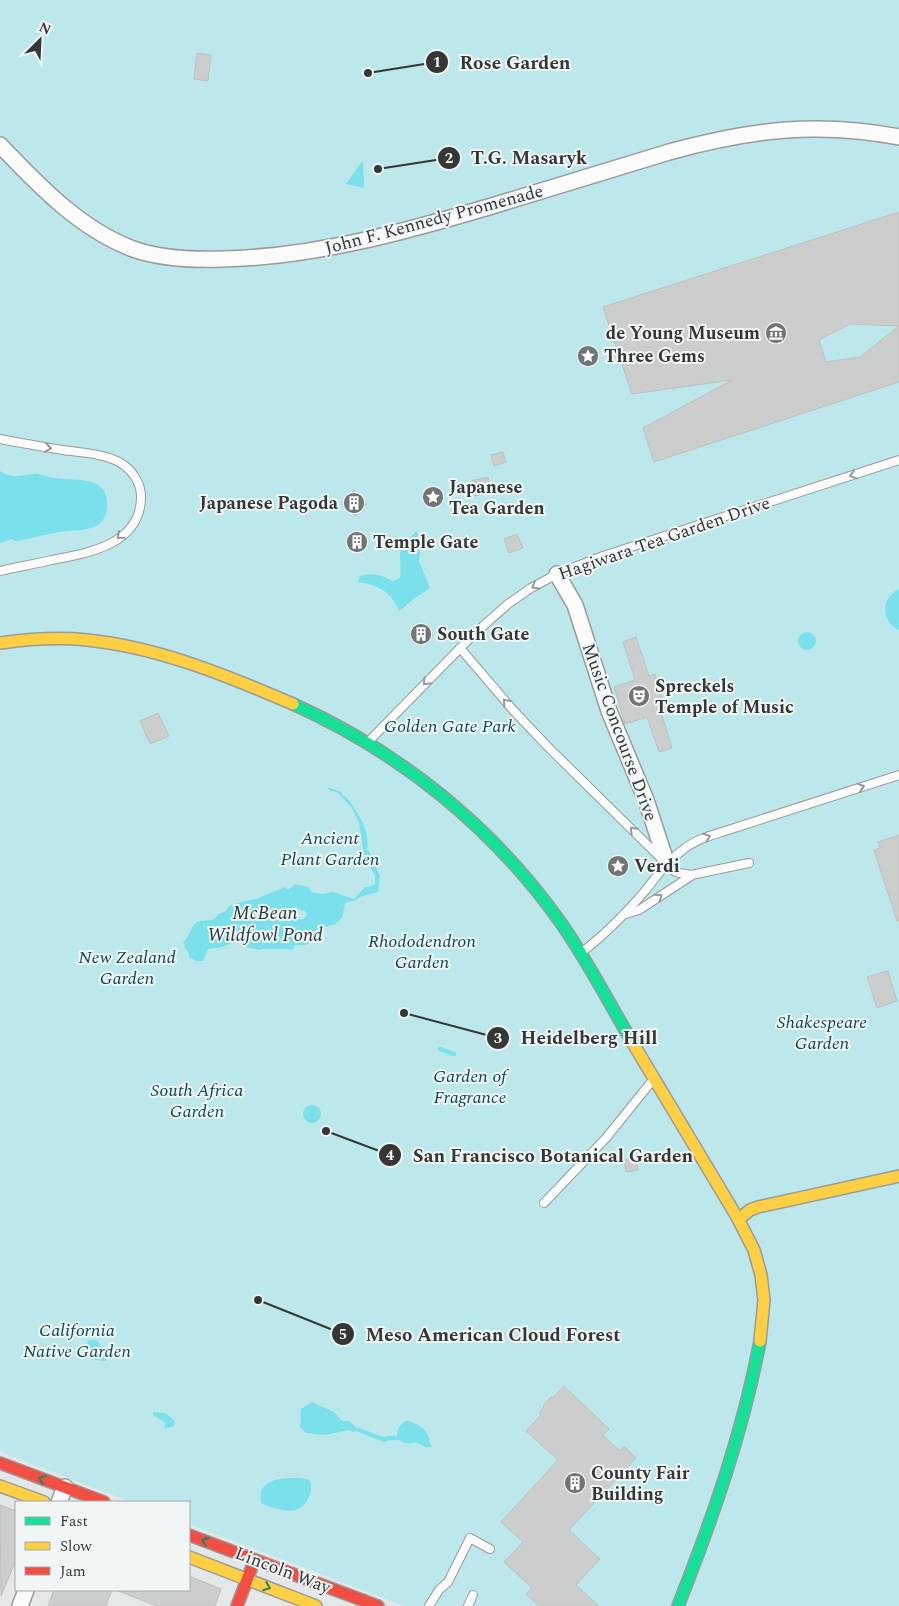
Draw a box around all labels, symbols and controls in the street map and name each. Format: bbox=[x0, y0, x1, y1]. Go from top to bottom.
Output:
north arrow bbox=[15, 15, 65, 65]
text: N bbox=[36, 17, 55, 40]
callout: Rose Garden bbox=[425, 45, 581, 79]
text: Rose Garden bbox=[459, 49, 571, 78]
text: 1 bbox=[433, 51, 441, 74]
callout: T.G. Masaryk bbox=[436, 141, 598, 175]
text: T.G. Masaryk bbox=[471, 144, 588, 173]
text: 2 bbox=[445, 147, 453, 170]
street label: John F. Kennedy Promenade bbox=[322, 177, 546, 262]
place label: de Young Museum bbox=[606, 320, 760, 347]
museum icon: de Young Museum bbox=[764, 321, 788, 345]
place label: Three Gems bbox=[604, 343, 705, 370]
place icon: Three Gems bbox=[576, 344, 600, 368]
one-way arrow bbox=[44, 442, 52, 453]
one-way arrow bbox=[849, 469, 857, 479]
place label: Japanese Tea Garden bbox=[449, 474, 545, 522]
place icon: Japanese Tea Garden bbox=[421, 485, 445, 509]
street label: Hagiwara Tea Garden Drive bbox=[554, 489, 774, 587]
place label: Japanese Pagoda bbox=[199, 490, 339, 517]
building icon: Japanese Pagoda bbox=[342, 491, 366, 515]
place label: Temple Gate bbox=[373, 529, 478, 556]
building icon: Temple Gate bbox=[345, 530, 369, 554]
one-way arrow bbox=[117, 531, 126, 540]
one-way arrow bbox=[531, 580, 540, 590]
place label: South Gate bbox=[437, 621, 529, 648]
building icon: South Gate bbox=[409, 622, 433, 646]
street label: Music Concourse Drive bbox=[575, 639, 664, 825]
place label: Spreckels Temple of Music bbox=[655, 673, 794, 721]
one-way arrow bbox=[423, 677, 432, 686]
theatre icon: Spreckels Temple of Music bbox=[627, 684, 651, 708]
one-way arrow bbox=[503, 698, 512, 707]
park label: Golden Gate Park bbox=[384, 713, 517, 740]
one-way arrow bbox=[857, 783, 865, 793]
park label: Ancient Plant Garden bbox=[280, 825, 380, 873]
one-way arrow bbox=[629, 826, 638, 835]
one-way arrow bbox=[702, 833, 711, 843]
place label: Verdi bbox=[634, 853, 680, 880]
place icon: Verdi bbox=[606, 854, 630, 878]
one-way arrow bbox=[653, 894, 662, 903]
water label: McBean Wildfowl Pond bbox=[207, 899, 323, 950]
park label: Rhododendron Garden bbox=[368, 928, 476, 976]
park label: New Zealand Garden bbox=[78, 944, 176, 992]
park label: Shakespeare Garden bbox=[777, 1009, 867, 1057]
callout: Heidelberg Hill bbox=[485, 1021, 667, 1055]
text: Heidelberg Hill bbox=[521, 1024, 657, 1053]
text: 3 bbox=[494, 1027, 502, 1050]
park label: Garden of Fragrance bbox=[433, 1063, 510, 1111]
park label: South Africa Garden bbox=[151, 1077, 243, 1125]
callout: San Francisco Botanical Garden bbox=[378, 1138, 703, 1172]
text: San Francisco Botanical Garden bbox=[413, 1142, 694, 1171]
text: 4 bbox=[386, 1144, 395, 1167]
park label: California Native Garden bbox=[23, 1317, 131, 1365]
callout: Meso American Cloud Forest bbox=[331, 1317, 631, 1351]
text: Meso American Cloud Forest bbox=[365, 1321, 621, 1350]
text: 5 bbox=[339, 1323, 347, 1346]
place label: County Fair Building bbox=[591, 1460, 690, 1508]
building icon: County Fair Building bbox=[563, 1471, 587, 1495]
one-way arrow bbox=[38, 1475, 47, 1485]
legend bbox=[15, 1501, 190, 1591]
text: Fast bbox=[60, 1510, 88, 1533]
text: Slow bbox=[60, 1535, 92, 1558]
one-way arrow bbox=[201, 1537, 210, 1547]
street label: Lincoln Way bbox=[231, 1540, 336, 1602]
text: Jam bbox=[60, 1560, 86, 1583]
one-way arrow bbox=[262, 1581, 271, 1591]

